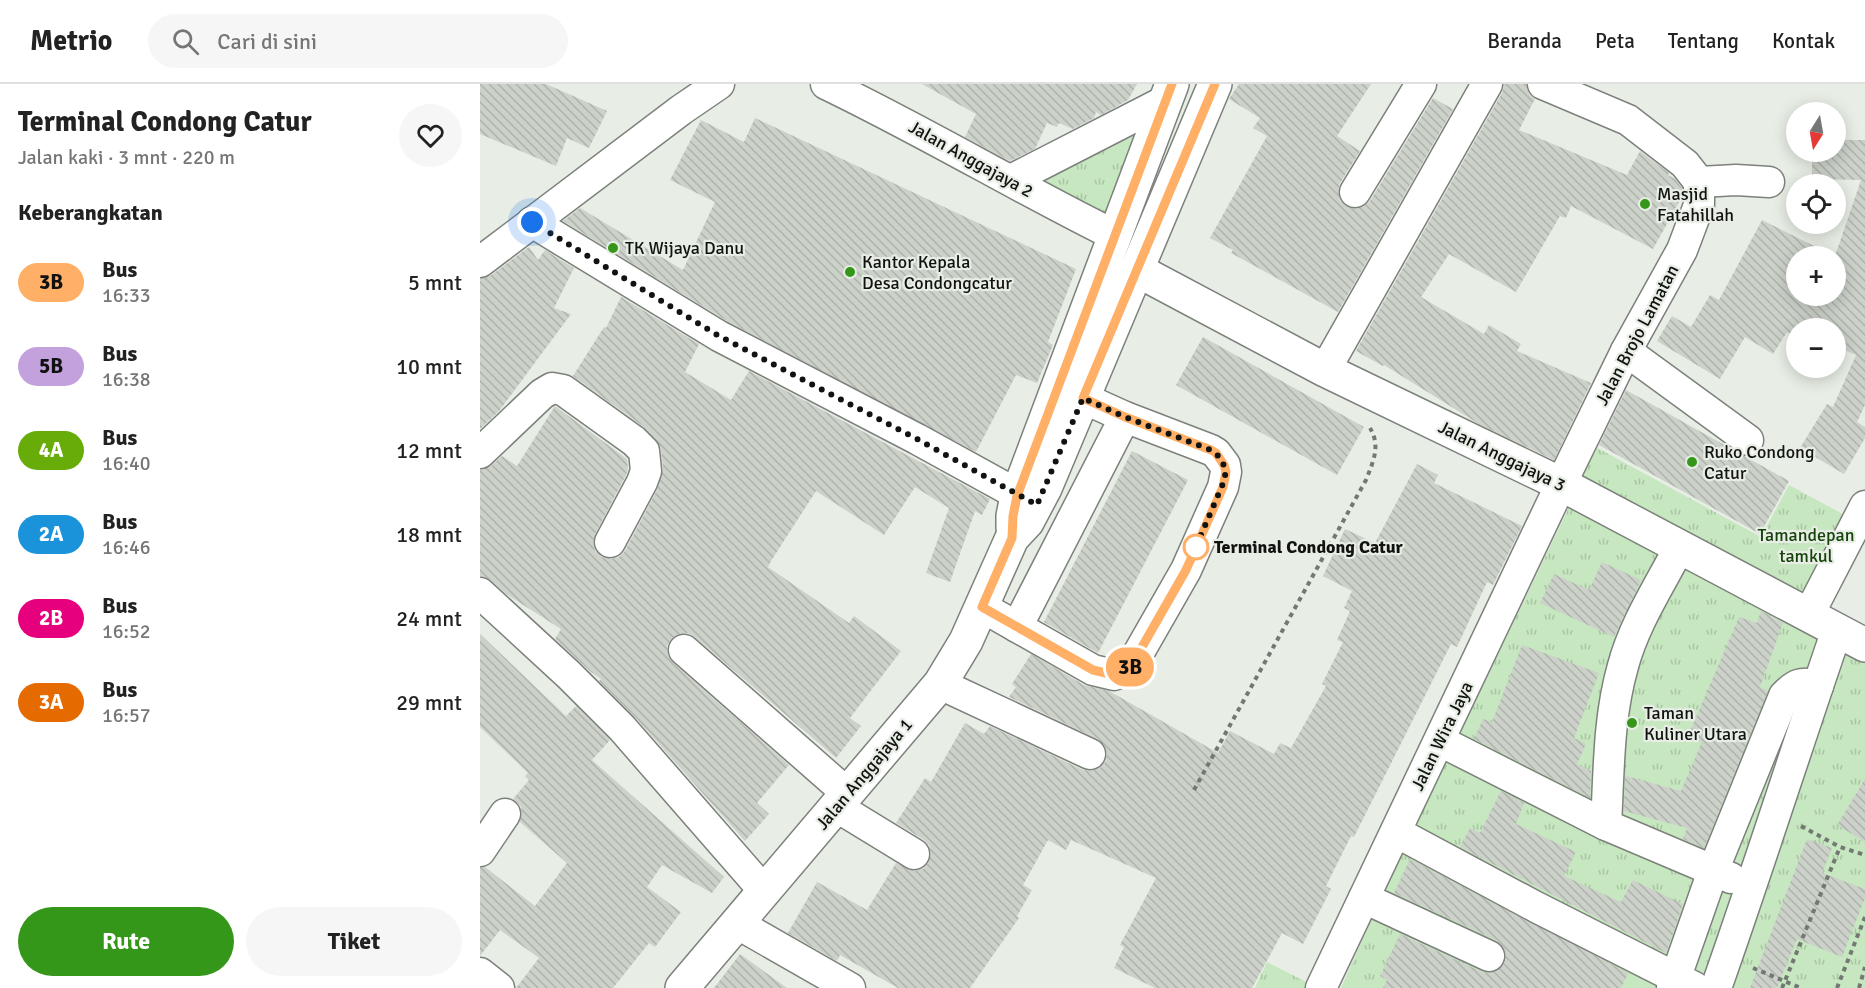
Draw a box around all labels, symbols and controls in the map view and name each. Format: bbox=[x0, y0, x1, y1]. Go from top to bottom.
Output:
search box bbox=[148, 14, 568, 68]
text: Metrio bbox=[30, 24, 112, 58]
icon: search bbox=[169, 25, 202, 58]
text: Cari di sini bbox=[217, 28, 317, 55]
text: Beranda bbox=[1487, 28, 1562, 54]
text: Peta bbox=[1595, 28, 1635, 54]
text: Tentang bbox=[1668, 28, 1739, 54]
text: Kontak bbox=[1772, 28, 1835, 54]
north arrow bbox=[1786, 102, 1846, 162]
map controls bbox=[1786, 102, 1846, 378]
button: heart bbox=[399, 104, 462, 167]
text: Terminal Condong Catur bbox=[18, 105, 312, 139]
street label: Jalan Anggajaya 2 bbox=[905, 116, 1037, 202]
text: Jalan kaki · 3 mnt · 220 m bbox=[18, 145, 235, 170]
button: locate bbox=[1786, 174, 1846, 234]
place label: Masjid Fatahillah bbox=[1657, 183, 1734, 226]
marker: Masjid Fatahillah bbox=[1638, 197, 1652, 211]
text: Keberangkatan bbox=[18, 199, 163, 226]
your location bbox=[517, 207, 547, 237]
place label: TK Wijaya Danu bbox=[625, 237, 744, 259]
marker: TK Wijaya Danu bbox=[606, 241, 620, 255]
button: + bbox=[1786, 246, 1846, 306]
place label: Kantor Kepala Desa Condongcatur bbox=[862, 251, 1012, 294]
text: Bus bbox=[102, 256, 137, 283]
street label: Jalan Brojo Lamatan bbox=[1591, 261, 1683, 409]
marker: Kantor Kepala Desa Condongcatur bbox=[843, 265, 857, 279]
text: 3B bbox=[39, 269, 63, 295]
text: 5 mnt bbox=[408, 269, 462, 296]
text: 16:33 bbox=[102, 283, 151, 308]
button: − bbox=[1786, 318, 1846, 378]
text: Bus bbox=[102, 340, 137, 367]
text: 5B bbox=[39, 353, 63, 379]
text: 10 mnt bbox=[396, 353, 462, 380]
text: 16:38 bbox=[102, 367, 151, 392]
street label: Jalan Anggajaya 3 bbox=[1435, 416, 1569, 496]
text: Bus bbox=[102, 424, 137, 451]
text: 4A bbox=[39, 437, 63, 463]
text: 12 mnt bbox=[396, 437, 462, 464]
place label: Ruko Condong Catur bbox=[1704, 441, 1814, 484]
text: 16:40 bbox=[102, 451, 151, 476]
marker: Ruko Condong Catur bbox=[1685, 455, 1699, 469]
text: Bus bbox=[102, 508, 137, 535]
text: 2A bbox=[39, 521, 63, 547]
text: 18 mnt bbox=[396, 521, 462, 548]
park label: Tamandepan tamkul bbox=[1758, 524, 1855, 567]
marker: Terminal Condong Catur bbox=[1183, 534, 1209, 560]
text: 16:46 bbox=[102, 535, 151, 560]
place label: Terminal Condong Catur bbox=[1214, 536, 1404, 558]
text: Bus bbox=[102, 592, 137, 619]
text: 2B bbox=[39, 605, 63, 631]
text: 24 mnt bbox=[396, 605, 462, 632]
text: 16:52 bbox=[102, 619, 151, 644]
line badge: 3B bbox=[1103, 648, 1157, 686]
text: 3B bbox=[1118, 654, 1142, 680]
text: Bus bbox=[102, 676, 137, 703]
street label: Jalan Wira Jaya bbox=[1406, 678, 1478, 794]
text: 3A bbox=[39, 689, 63, 715]
text: 29 mnt bbox=[396, 689, 462, 716]
place label: Taman Kuliner Utara bbox=[1644, 702, 1747, 745]
text: 16:57 bbox=[102, 703, 151, 728]
street label: Jalan Anggajaya 1 bbox=[811, 714, 917, 834]
marker: Taman Kuliner Utara bbox=[1625, 716, 1639, 730]
button: Rute bbox=[18, 907, 234, 976]
button: Tiket bbox=[246, 907, 462, 976]

